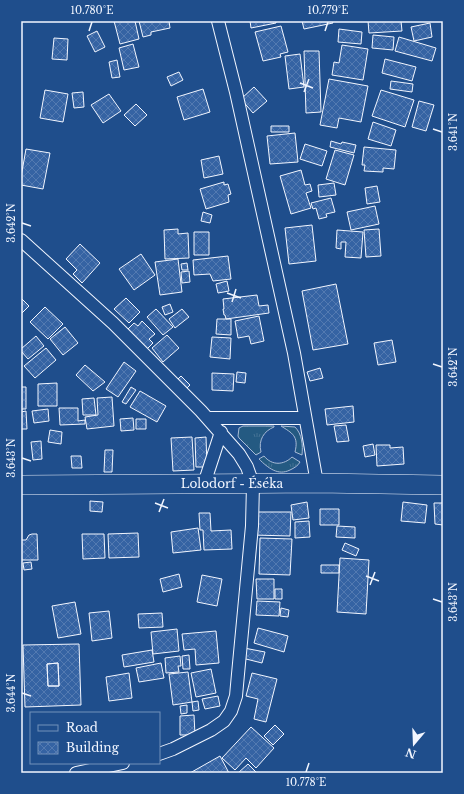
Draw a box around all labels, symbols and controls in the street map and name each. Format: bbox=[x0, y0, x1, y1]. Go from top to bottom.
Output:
text: 10.780°E bbox=[71, 4, 113, 17]
text: 10.779°E bbox=[307, 4, 349, 17]
text: 3.641°N bbox=[447, 113, 460, 151]
text: 3.642°N bbox=[5, 203, 18, 243]
text: 3.642°N bbox=[447, 347, 460, 387]
text: 3.643°N bbox=[5, 438, 18, 478]
street label: Lolodorf - Éséka bbox=[181, 475, 284, 491]
text: 3.643°N bbox=[447, 582, 460, 622]
text: 3.644°N bbox=[5, 673, 18, 713]
legend bbox=[30, 712, 160, 764]
text: Road bbox=[66, 720, 98, 735]
north arrow bbox=[394, 724, 434, 764]
text: Building bbox=[66, 740, 120, 755]
text: N bbox=[403, 745, 418, 762]
text: 10.778°E bbox=[286, 776, 326, 789]

